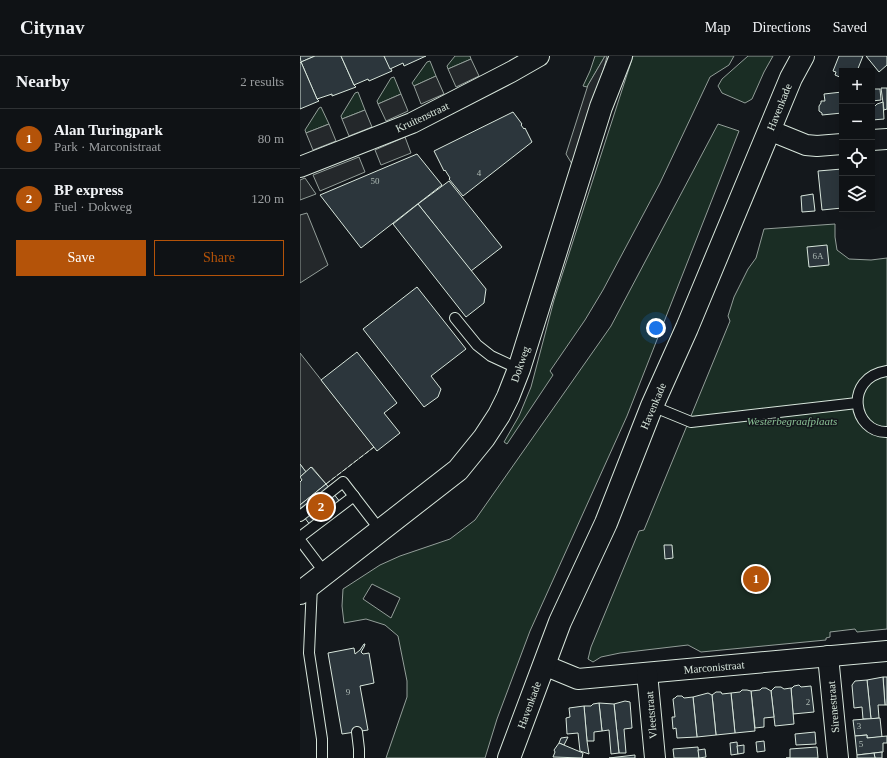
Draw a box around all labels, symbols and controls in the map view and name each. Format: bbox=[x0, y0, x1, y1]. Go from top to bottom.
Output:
text: Citynav bbox=[20, 17, 84, 38]
text: Map bbox=[705, 20, 730, 35]
text: Directions bbox=[752, 20, 811, 35]
text: Saved bbox=[833, 20, 867, 35]
map controls bbox=[839, 68, 875, 212]
button: + bbox=[839, 68, 875, 104]
text: Nearby bbox=[16, 72, 70, 91]
text: 2 results bbox=[240, 74, 284, 89]
street label: Havenkade bbox=[764, 82, 794, 132]
street label: Kruitenstraat bbox=[393, 99, 451, 135]
button: − bbox=[839, 104, 875, 140]
text: Alan Turingpark bbox=[54, 122, 163, 138]
text: 1 bbox=[26, 131, 32, 146]
text: 80 m bbox=[258, 131, 284, 146]
text: Park · Marconistraat bbox=[54, 139, 161, 154]
button: locate bbox=[839, 140, 875, 176]
house number: 4 bbox=[477, 168, 482, 178]
house number: 50 bbox=[371, 176, 380, 186]
button: layers bbox=[839, 176, 875, 212]
text: BP express bbox=[54, 182, 123, 198]
text: 2 bbox=[26, 191, 32, 206]
text: 120 m bbox=[251, 191, 284, 206]
text: Fuel · Dokweg bbox=[54, 199, 132, 214]
button: Save bbox=[16, 240, 146, 276]
button: Share bbox=[154, 240, 284, 276]
house number: 6A bbox=[813, 251, 824, 261]
your location bbox=[646, 318, 666, 338]
street label: Dokweg bbox=[508, 344, 532, 384]
street label: Havenkade bbox=[638, 381, 668, 431]
park label: Westerbegraafplaats bbox=[747, 415, 837, 427]
pin: 2 bbox=[308, 492, 334, 522]
pin: 1 bbox=[743, 564, 769, 594]
street label: Marconistraat bbox=[683, 658, 745, 676]
street label: Havenkade bbox=[515, 680, 543, 730]
street label: Sirenestraat bbox=[825, 681, 841, 733]
house number: 9 bbox=[346, 687, 351, 697]
street label: Vleetstraat bbox=[643, 691, 659, 739]
house number: 2 bbox=[806, 697, 810, 707]
house number: 3 bbox=[857, 721, 862, 731]
house number: 5 bbox=[859, 739, 864, 749]

